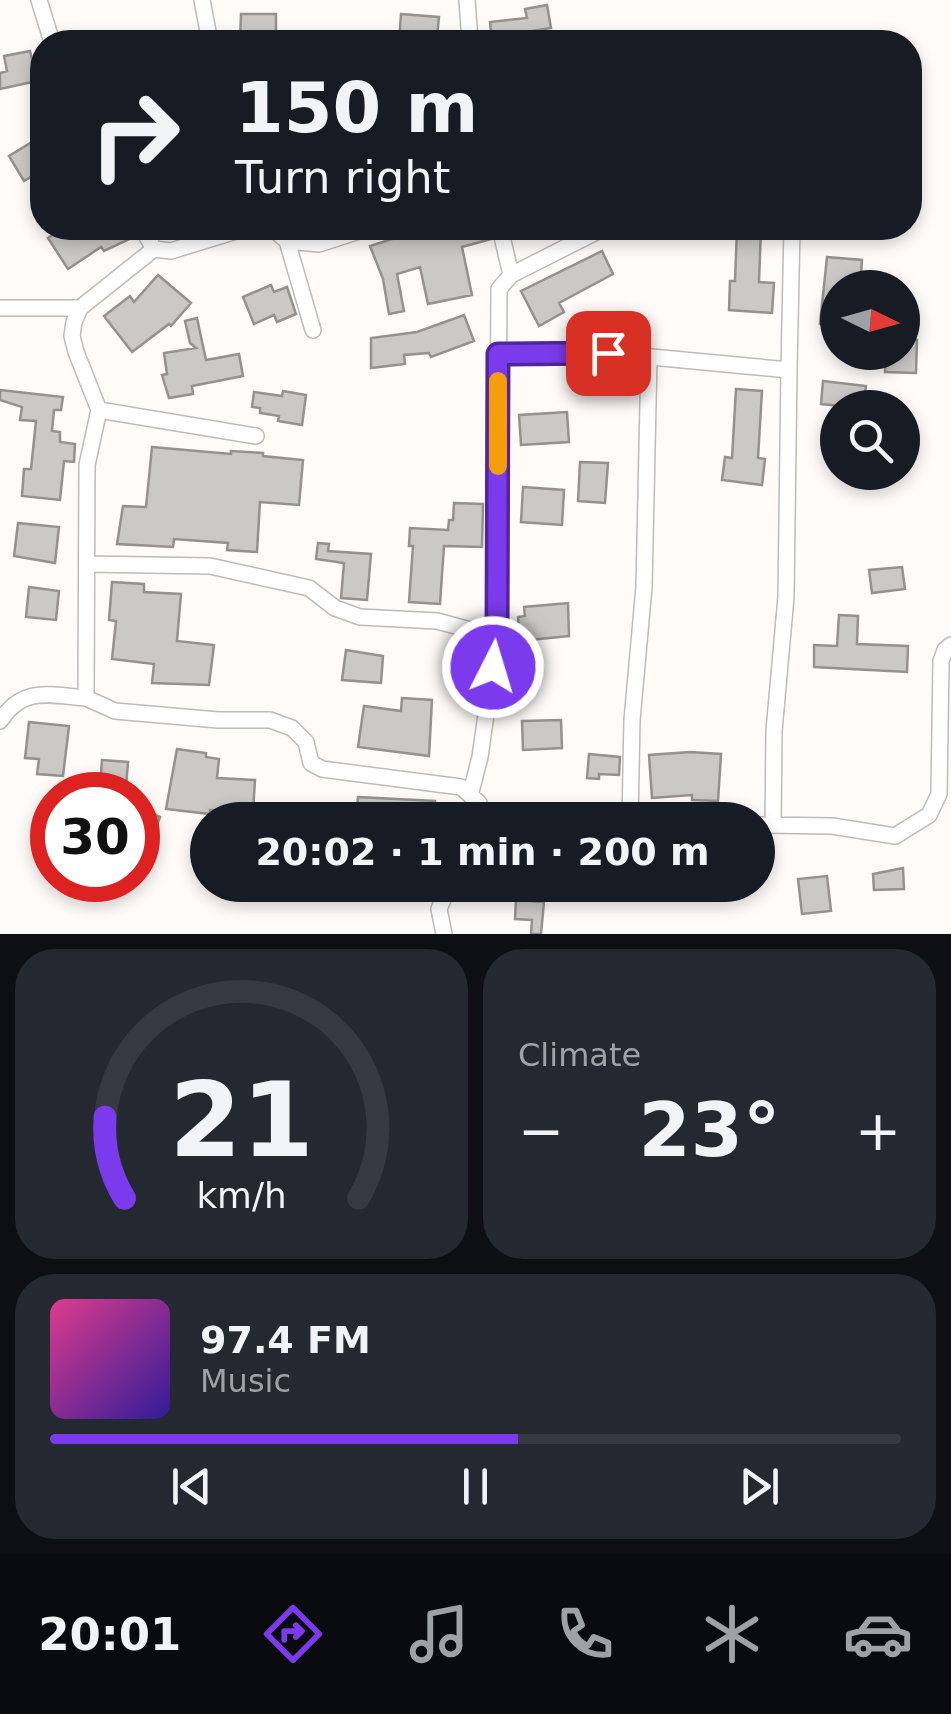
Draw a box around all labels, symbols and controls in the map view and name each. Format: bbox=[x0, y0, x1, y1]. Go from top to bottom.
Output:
text: 150 m bbox=[235, 67, 478, 149]
icon: right bbox=[70, 70, 200, 200]
text: Turn right bbox=[235, 151, 450, 204]
north arrow bbox=[820, 270, 920, 370]
map controls bbox=[820, 270, 920, 490]
pin bbox=[566, 311, 651, 396]
icon: arrive bbox=[581, 326, 636, 381]
button: search bbox=[820, 390, 920, 490]
position arrow bbox=[441, 615, 545, 719]
speed limit sign: 30 bbox=[30, 772, 160, 902]
text: 20:02 · 1 min · 200 m bbox=[255, 830, 710, 874]
text: Climate bbox=[518, 1036, 641, 1074]
text: 21 bbox=[169, 1059, 314, 1181]
text: 23° bbox=[639, 1086, 780, 1174]
text: − bbox=[518, 1099, 564, 1163]
text: + bbox=[855, 1099, 901, 1163]
text: km/h bbox=[196, 1175, 287, 1216]
text: 97.4 FM bbox=[200, 1318, 371, 1362]
text: Music bbox=[200, 1362, 291, 1400]
icon: previous bbox=[164, 1459, 219, 1514]
icon: pause bbox=[448, 1459, 503, 1514]
icon: next bbox=[732, 1459, 787, 1514]
icon: directions bbox=[258, 1599, 328, 1669]
icon: music bbox=[404, 1599, 474, 1669]
icon: phone bbox=[550, 1599, 620, 1669]
icon: climate bbox=[697, 1599, 767, 1669]
icon: car bbox=[843, 1599, 913, 1669]
text: 20:01 bbox=[38, 1608, 181, 1661]

